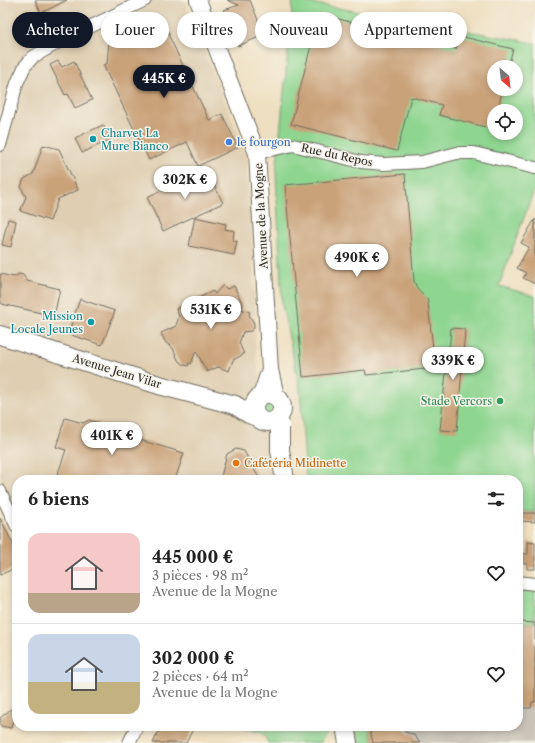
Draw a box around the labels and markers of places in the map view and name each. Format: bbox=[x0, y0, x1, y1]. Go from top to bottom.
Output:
pin: 445K € bbox=[131, 65, 197, 99]
place label: Charvet La Mure Bianco bbox=[101, 126, 169, 153]
marker: Charvet La Mure Bianco bbox=[88, 134, 98, 144]
place label: le fourgon bbox=[237, 135, 291, 149]
marker: le fourgon bbox=[224, 137, 234, 147]
pin: 302K € bbox=[152, 166, 218, 200]
pin: 490K € bbox=[324, 244, 390, 278]
pin: 531K € bbox=[178, 296, 244, 330]
place label: Mission Locale Jeunes bbox=[11, 309, 83, 336]
marker: Mission Locale Jeunes bbox=[86, 317, 96, 327]
pin: 339K € bbox=[420, 347, 486, 381]
place label: Stade Vercors bbox=[421, 394, 492, 408]
marker: Stade Vercors bbox=[495, 396, 505, 406]
pin: 401K € bbox=[79, 422, 145, 456]
place label: Cafétéria Midinette bbox=[244, 456, 346, 470]
marker: Cafétéria Midinette bbox=[231, 458, 241, 468]

